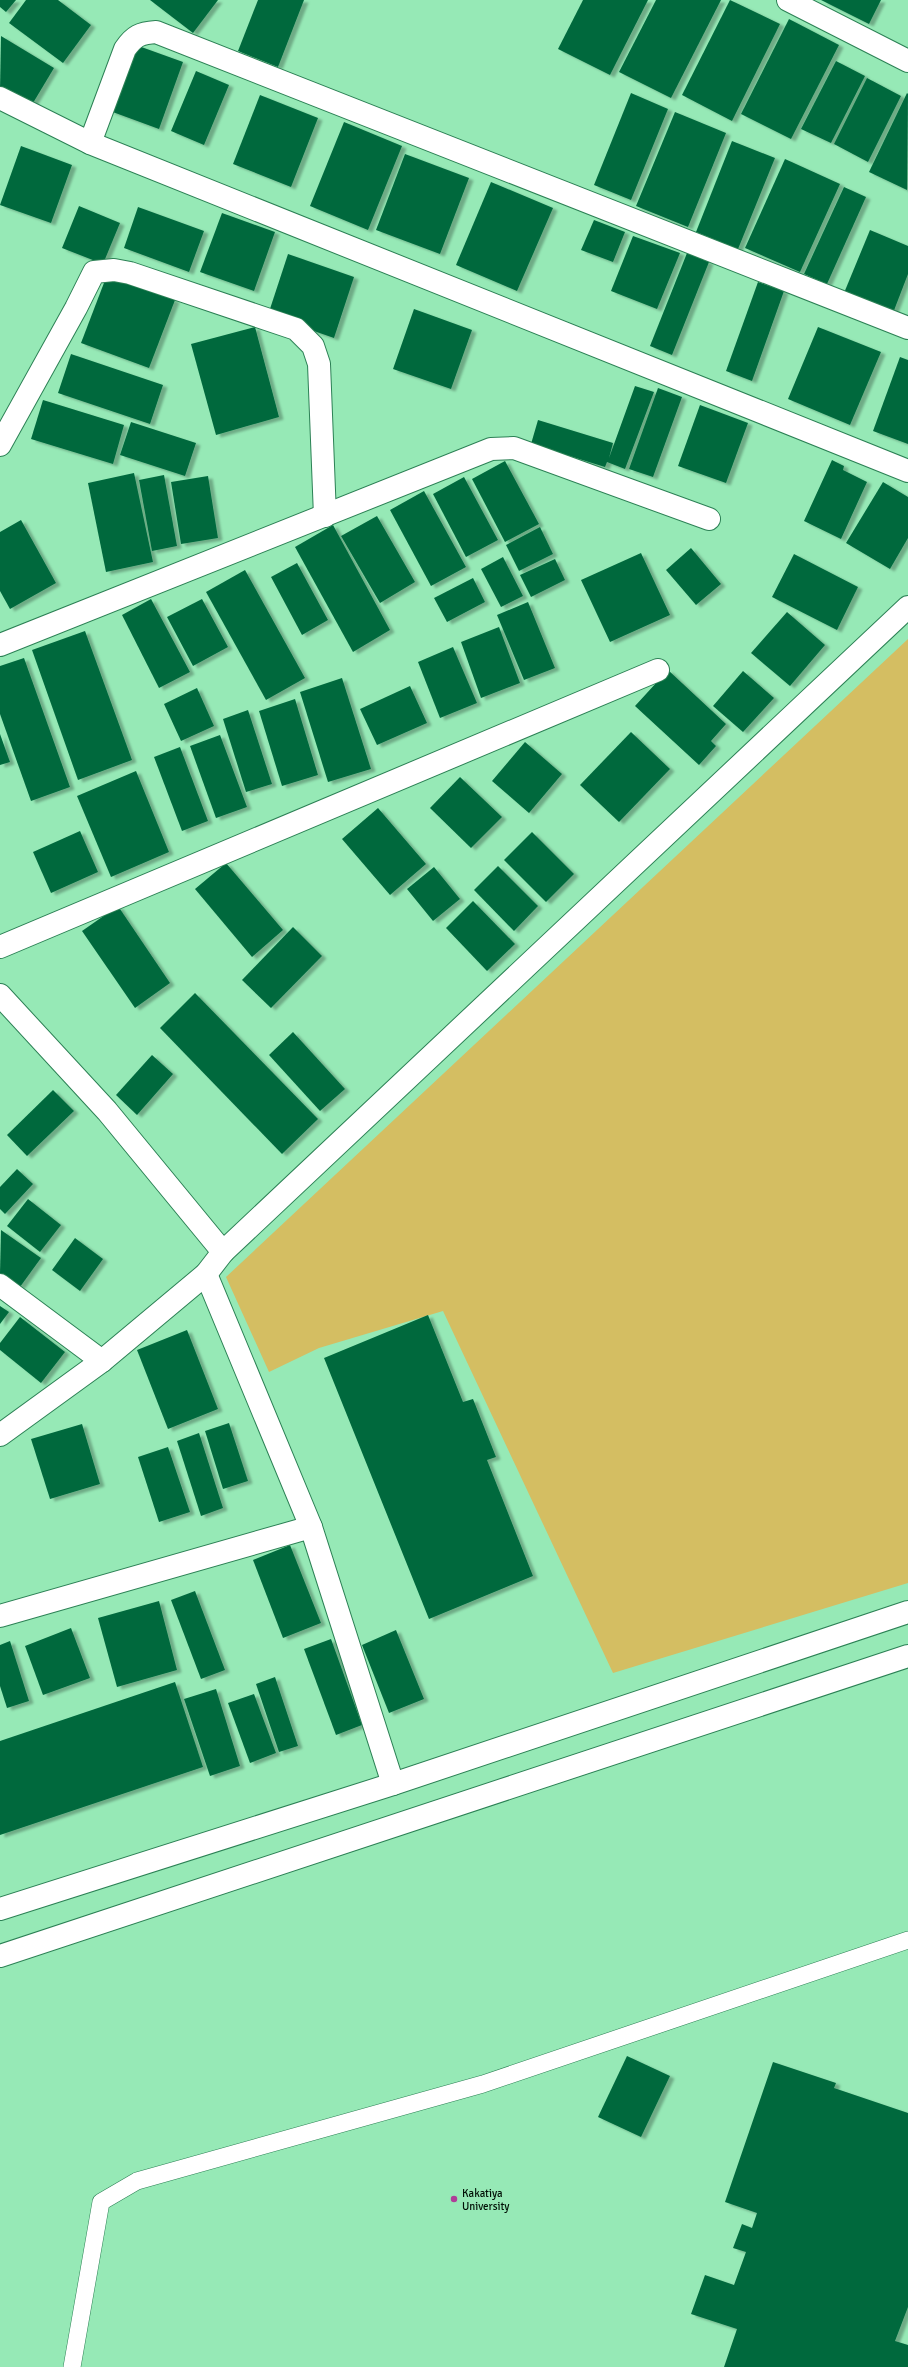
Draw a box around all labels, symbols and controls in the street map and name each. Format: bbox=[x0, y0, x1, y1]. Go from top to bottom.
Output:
place label: Kakatiya University bbox=[462, 2187, 510, 2213]
marker: Kakatiya University bbox=[449, 2194, 459, 2204]

